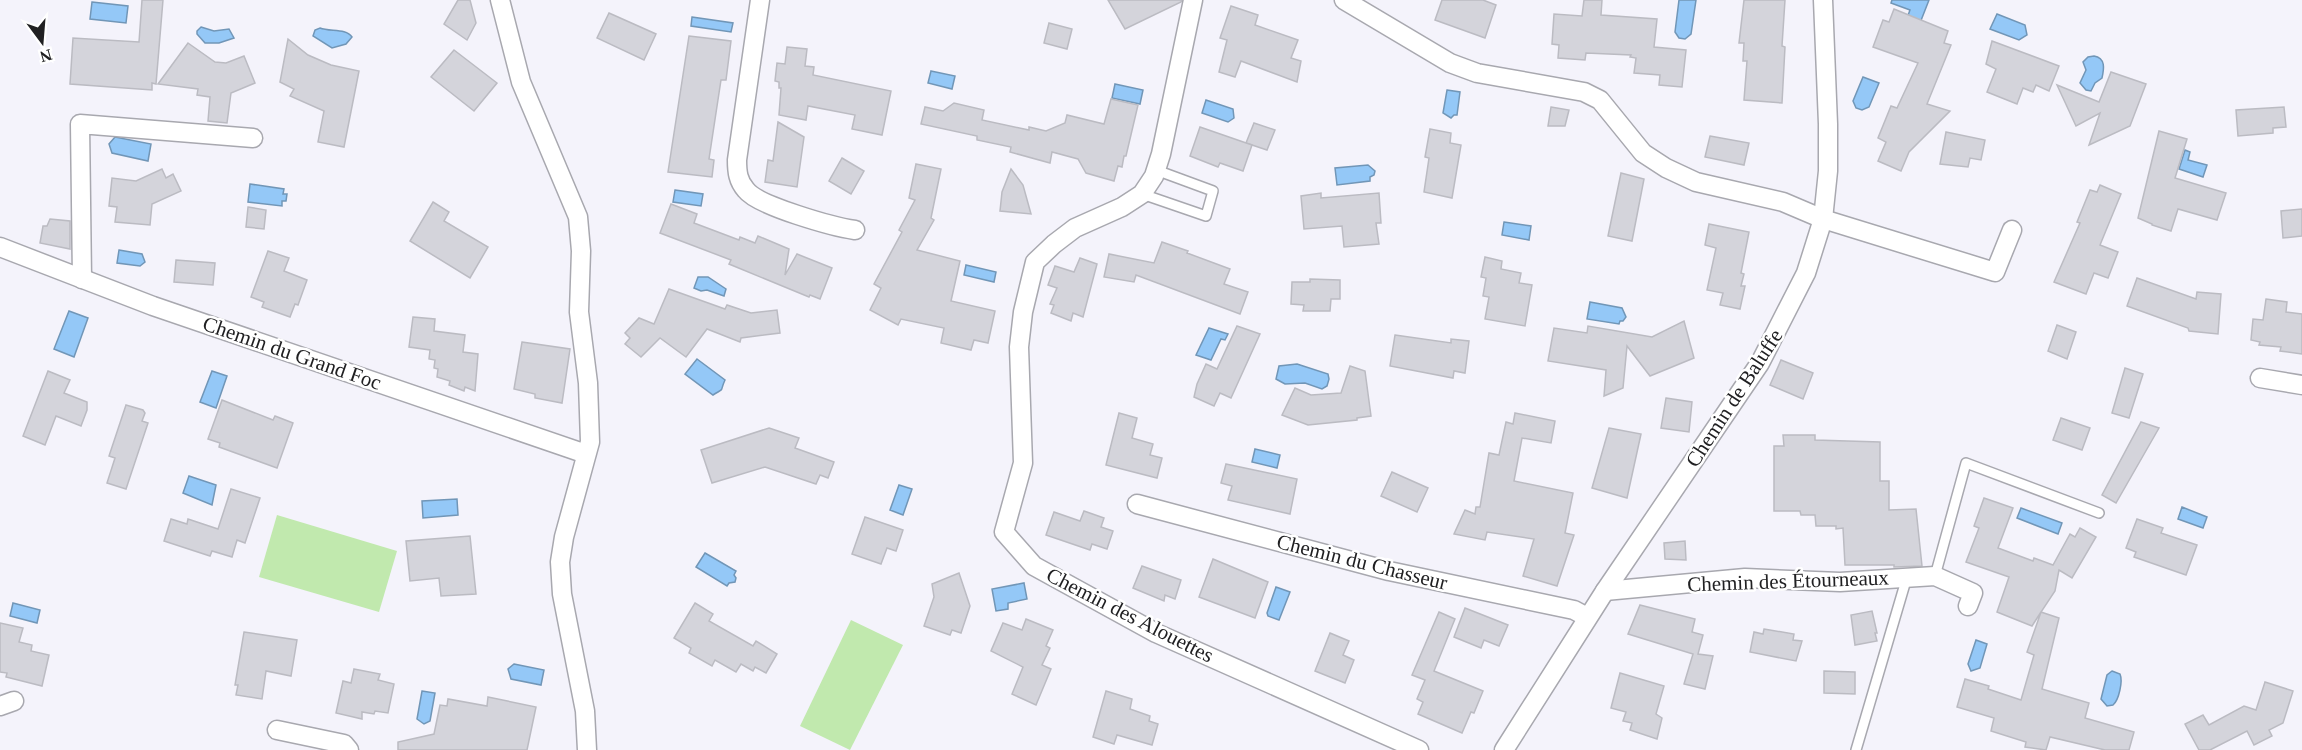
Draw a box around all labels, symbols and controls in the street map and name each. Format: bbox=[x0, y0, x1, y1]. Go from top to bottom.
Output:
north arrow bbox=[12, 12, 72, 72]
text: N bbox=[38, 46, 54, 66]
street label: Chemin du Grand Foc bbox=[200, 311, 384, 395]
street label: Chemin de Baluffe bbox=[1681, 325, 1787, 471]
street label: Chemin du Chasseur bbox=[1274, 529, 1450, 595]
street label: Chemin des Alouettes bbox=[1042, 562, 1218, 668]
street label: Chemin des Étourneaux bbox=[1687, 565, 1890, 597]

